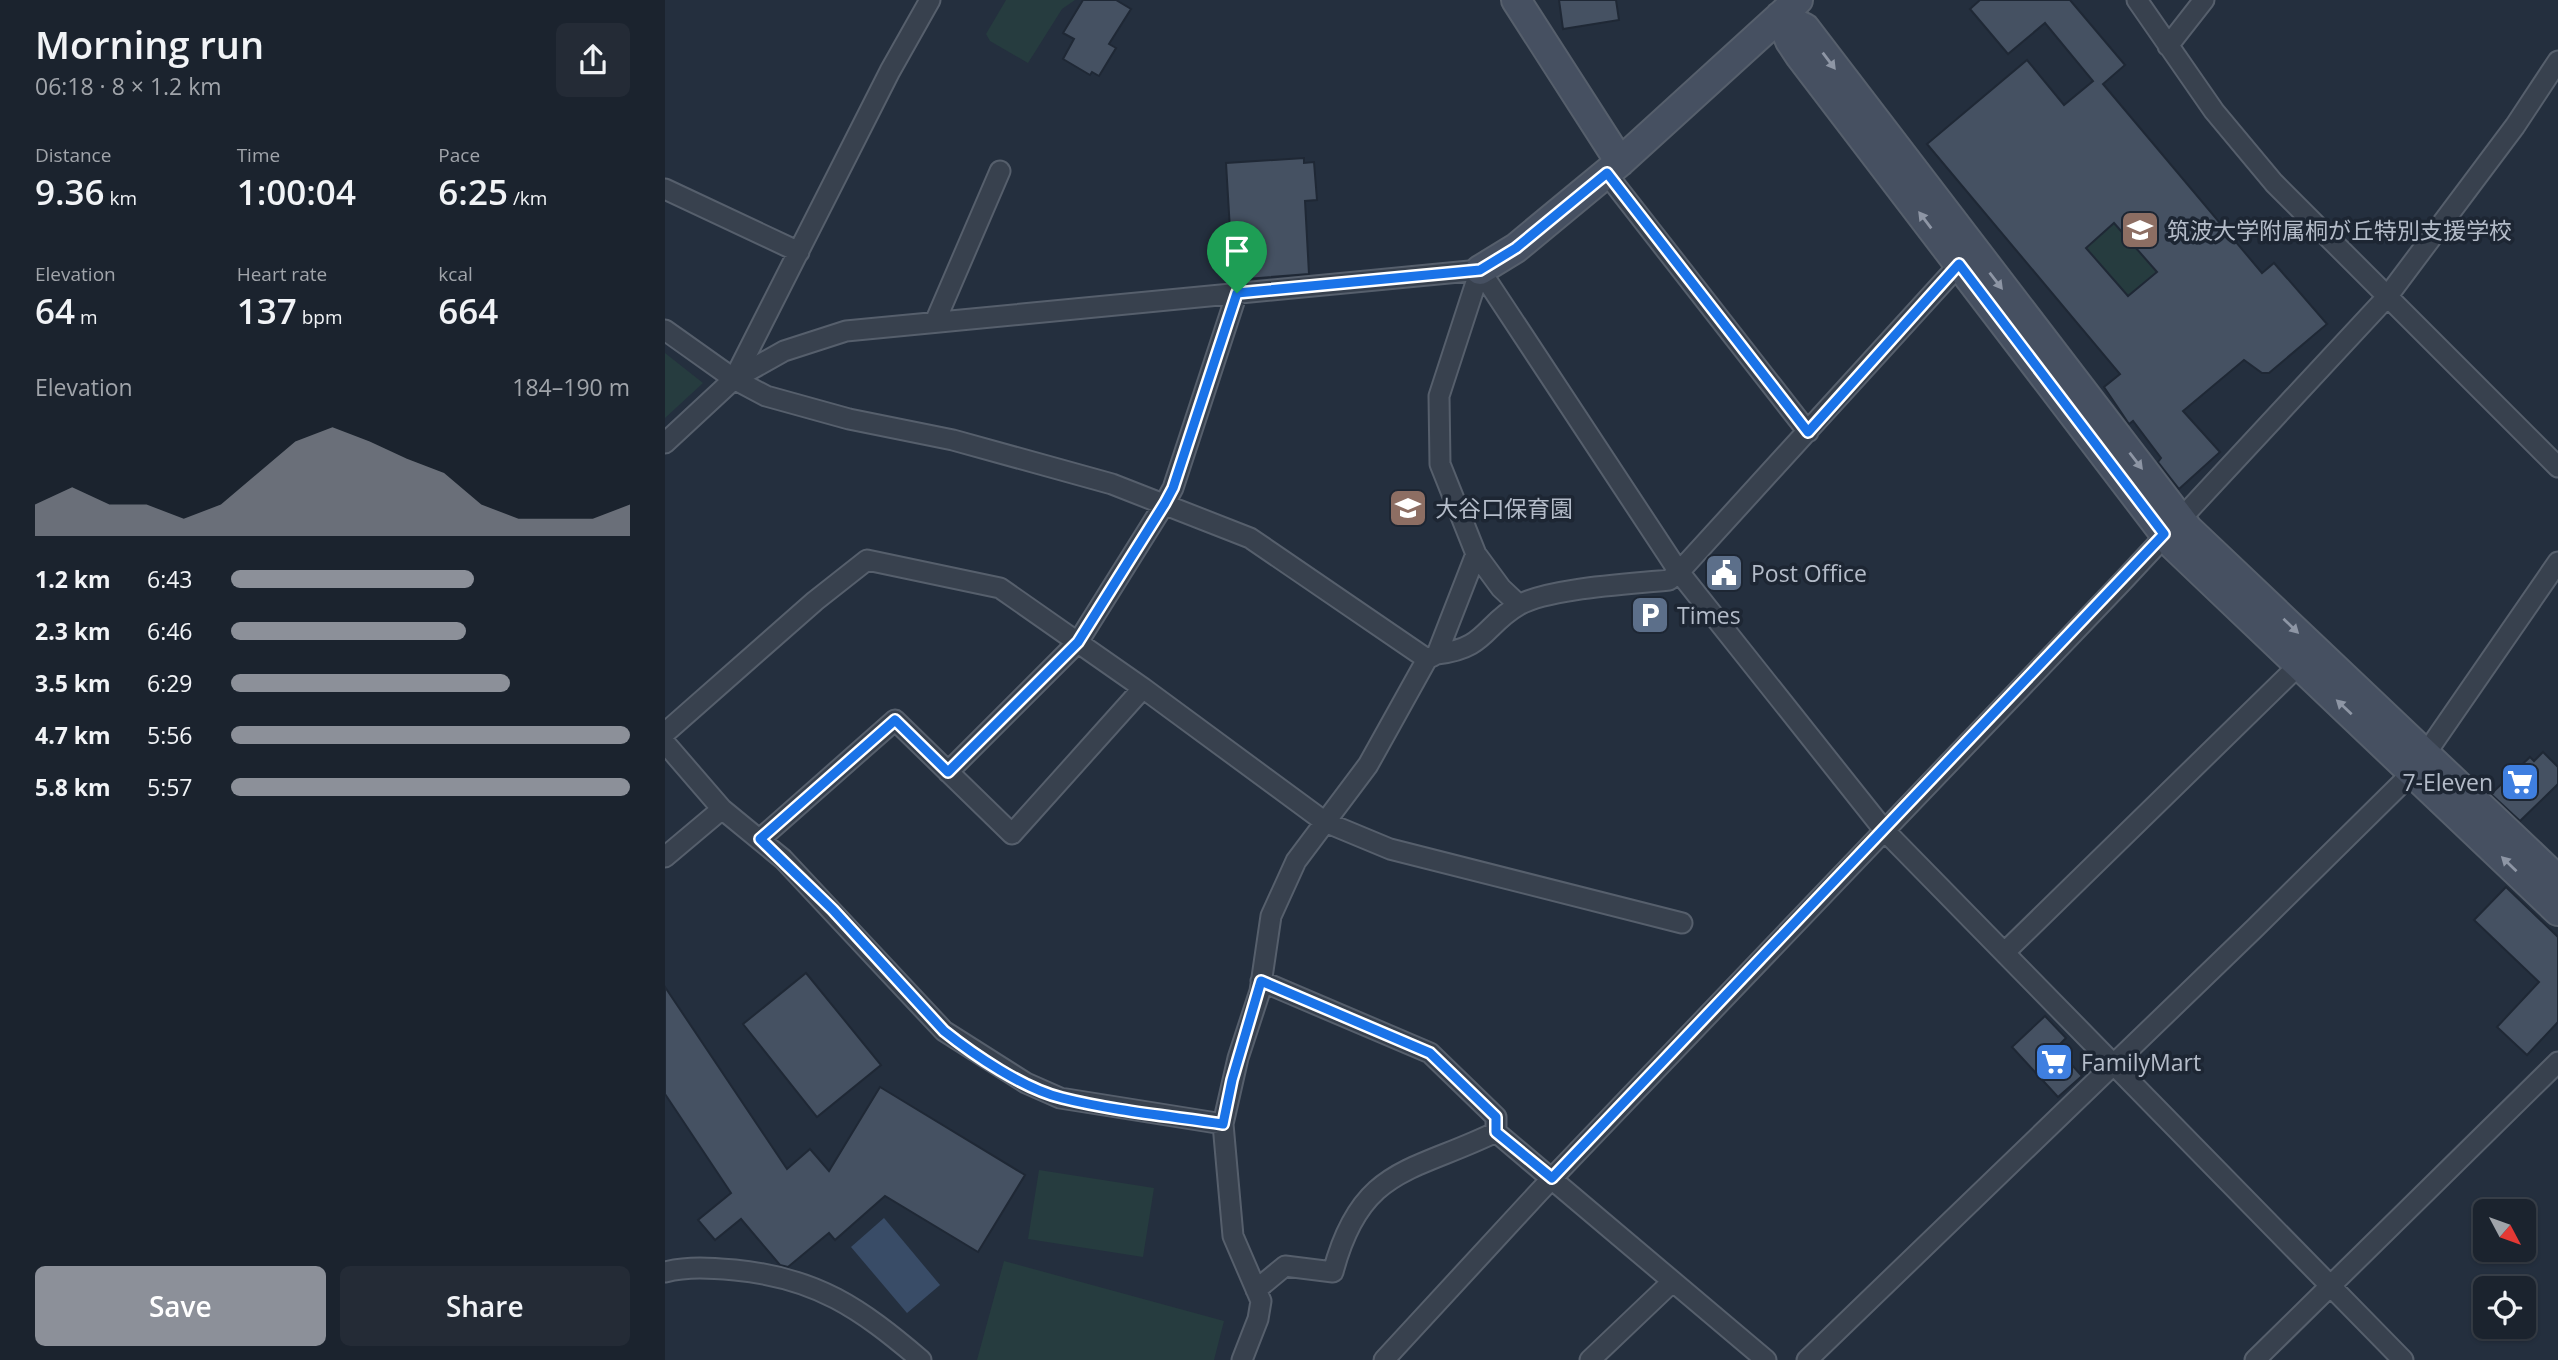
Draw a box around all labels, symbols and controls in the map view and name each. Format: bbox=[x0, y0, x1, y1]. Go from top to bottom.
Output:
text: Morning run bbox=[35, 18, 264, 70]
button: share bbox=[556, 23, 630, 97]
one-way arrow bbox=[1822, 51, 1837, 69]
text: 06:18 · 8 × 1.2 km bbox=[35, 70, 222, 102]
text: Distance bbox=[35, 142, 111, 168]
text: Time bbox=[237, 142, 280, 168]
text: Pace bbox=[438, 142, 480, 168]
text: 9.36 bbox=[35, 168, 105, 215]
text: 1:00:04 bbox=[237, 168, 356, 215]
text: 6:25 bbox=[438, 168, 508, 215]
text: km bbox=[105, 185, 137, 211]
text: /km bbox=[508, 185, 547, 211]
school or university icon: 筑波大学附属桐が丘特別支援学校 bbox=[2119, 209, 2161, 251]
one-way arrow bbox=[1919, 211, 1933, 229]
place label: 筑波大学附属桐が丘特別支援学校 bbox=[2167, 214, 2512, 246]
pin bbox=[1207, 221, 1267, 293]
icon: arrive bbox=[1218, 232, 1256, 270]
text: Elevation bbox=[35, 261, 116, 287]
text: Heart rate bbox=[237, 261, 327, 287]
text: kcal bbox=[438, 261, 473, 287]
one-way arrow bbox=[1989, 272, 2003, 290]
text: 64 bbox=[35, 287, 75, 334]
text: 137 bbox=[237, 287, 297, 334]
text: 664 bbox=[438, 287, 498, 334]
text: m bbox=[75, 304, 98, 330]
text: bpm bbox=[297, 304, 342, 330]
text: Elevation bbox=[35, 371, 133, 403]
text: 184–190 m bbox=[512, 371, 630, 403]
one-way arrow bbox=[2128, 451, 2143, 469]
school or university icon: 大谷口保育園 bbox=[1387, 487, 1429, 529]
place label: 大谷口保育園 bbox=[1435, 492, 1573, 524]
public building icon: Post Office bbox=[1703, 552, 1745, 594]
place label: Post Office bbox=[1751, 557, 1867, 589]
text: 1.2 km bbox=[35, 563, 111, 595]
text: 6:43 bbox=[147, 563, 193, 595]
parking icon: Times bbox=[1629, 594, 1671, 636]
place label: Times bbox=[1677, 599, 1741, 631]
text: 2.3 km bbox=[35, 615, 111, 647]
text: 6:46 bbox=[147, 615, 193, 647]
one-way arrow bbox=[2282, 618, 2299, 634]
text: 3.5 km bbox=[35, 667, 111, 699]
text: 6:29 bbox=[147, 667, 193, 699]
one-way arrow bbox=[2336, 699, 2353, 715]
text: 4.7 km bbox=[35, 719, 111, 751]
text: 5:56 bbox=[147, 719, 193, 751]
supermarket icon: 7-Eleven bbox=[2499, 761, 2541, 803]
place label: 7-Eleven bbox=[2402, 766, 2493, 798]
text: 5.8 km bbox=[35, 771, 111, 803]
text: 5:57 bbox=[147, 771, 193, 803]
one-way arrow bbox=[2501, 856, 2518, 872]
supermarket icon: FamilyMart bbox=[2033, 1041, 2075, 1083]
place label: FamilyMart bbox=[2081, 1046, 2201, 1078]
north arrow bbox=[2473, 1199, 2536, 1262]
map controls bbox=[2473, 1199, 2536, 1339]
button: Save bbox=[35, 1266, 326, 1346]
button: Share bbox=[340, 1266, 630, 1346]
button: locate bbox=[2473, 1276, 2536, 1339]

